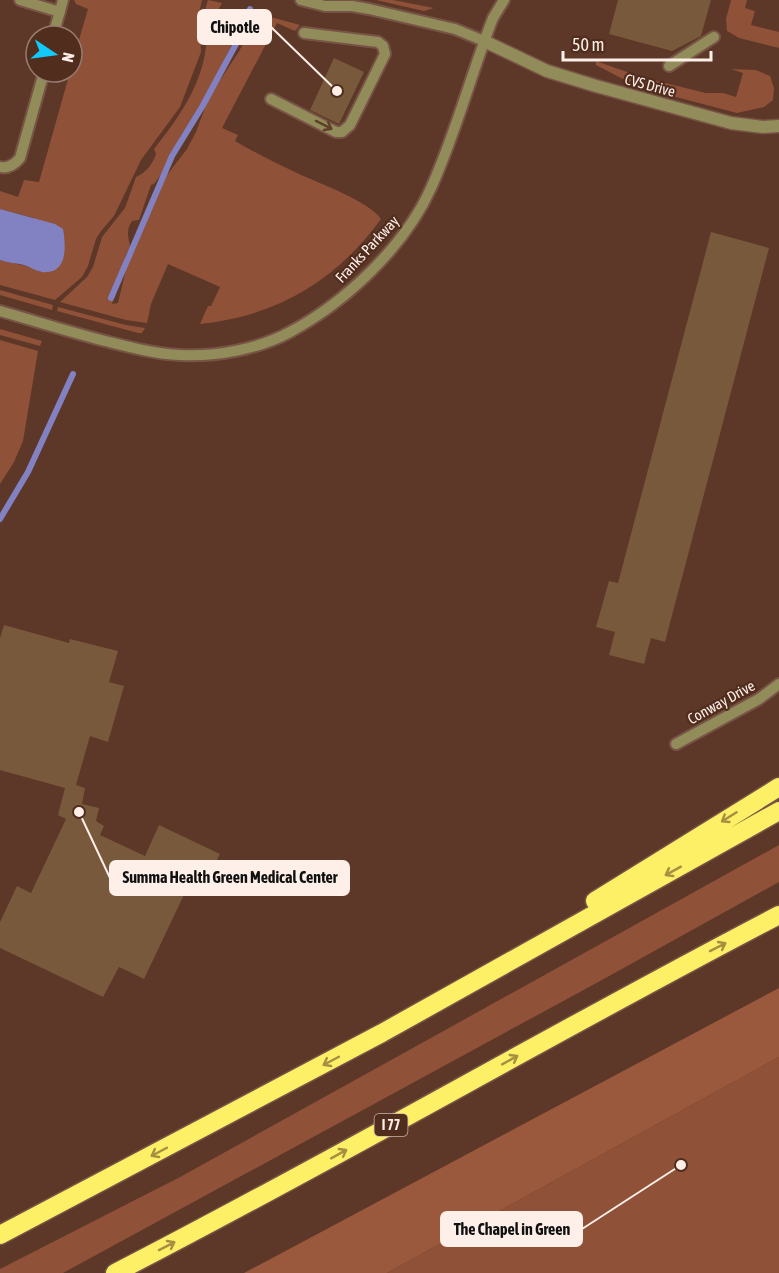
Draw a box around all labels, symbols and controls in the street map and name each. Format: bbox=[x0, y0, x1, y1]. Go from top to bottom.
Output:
callout: Chipotle bbox=[198, 10, 271, 44]
text: Chipotle bbox=[210, 18, 260, 36]
north arrow bbox=[24, 24, 84, 84]
scale bar bbox=[563, 24, 712, 62]
text: 50 m bbox=[572, 34, 604, 55]
text: N bbox=[59, 51, 78, 64]
street label: CVS Drive bbox=[623, 70, 677, 100]
one-way arrow bbox=[314, 120, 332, 132]
street label: Franks Parkway bbox=[332, 212, 402, 286]
street label: Conway Drive bbox=[684, 676, 758, 727]
one-way arrow bbox=[721, 812, 738, 824]
callout: Summa Health Green Medical Center bbox=[110, 861, 349, 895]
one-way arrow bbox=[665, 865, 682, 877]
text: Summa Health Green Medical Center bbox=[122, 868, 338, 886]
one-way arrow bbox=[709, 941, 726, 953]
one-way arrow bbox=[500, 1054, 518, 1065]
one-way arrow bbox=[322, 1056, 340, 1067]
road number: I 77 bbox=[374, 1114, 408, 1136]
one-way arrow bbox=[150, 1147, 168, 1158]
one-way arrow bbox=[329, 1148, 347, 1159]
callout: The Chapel in Green bbox=[441, 1212, 582, 1246]
text: The Chapel in Green bbox=[454, 1220, 571, 1238]
one-way arrow bbox=[158, 1240, 176, 1252]

